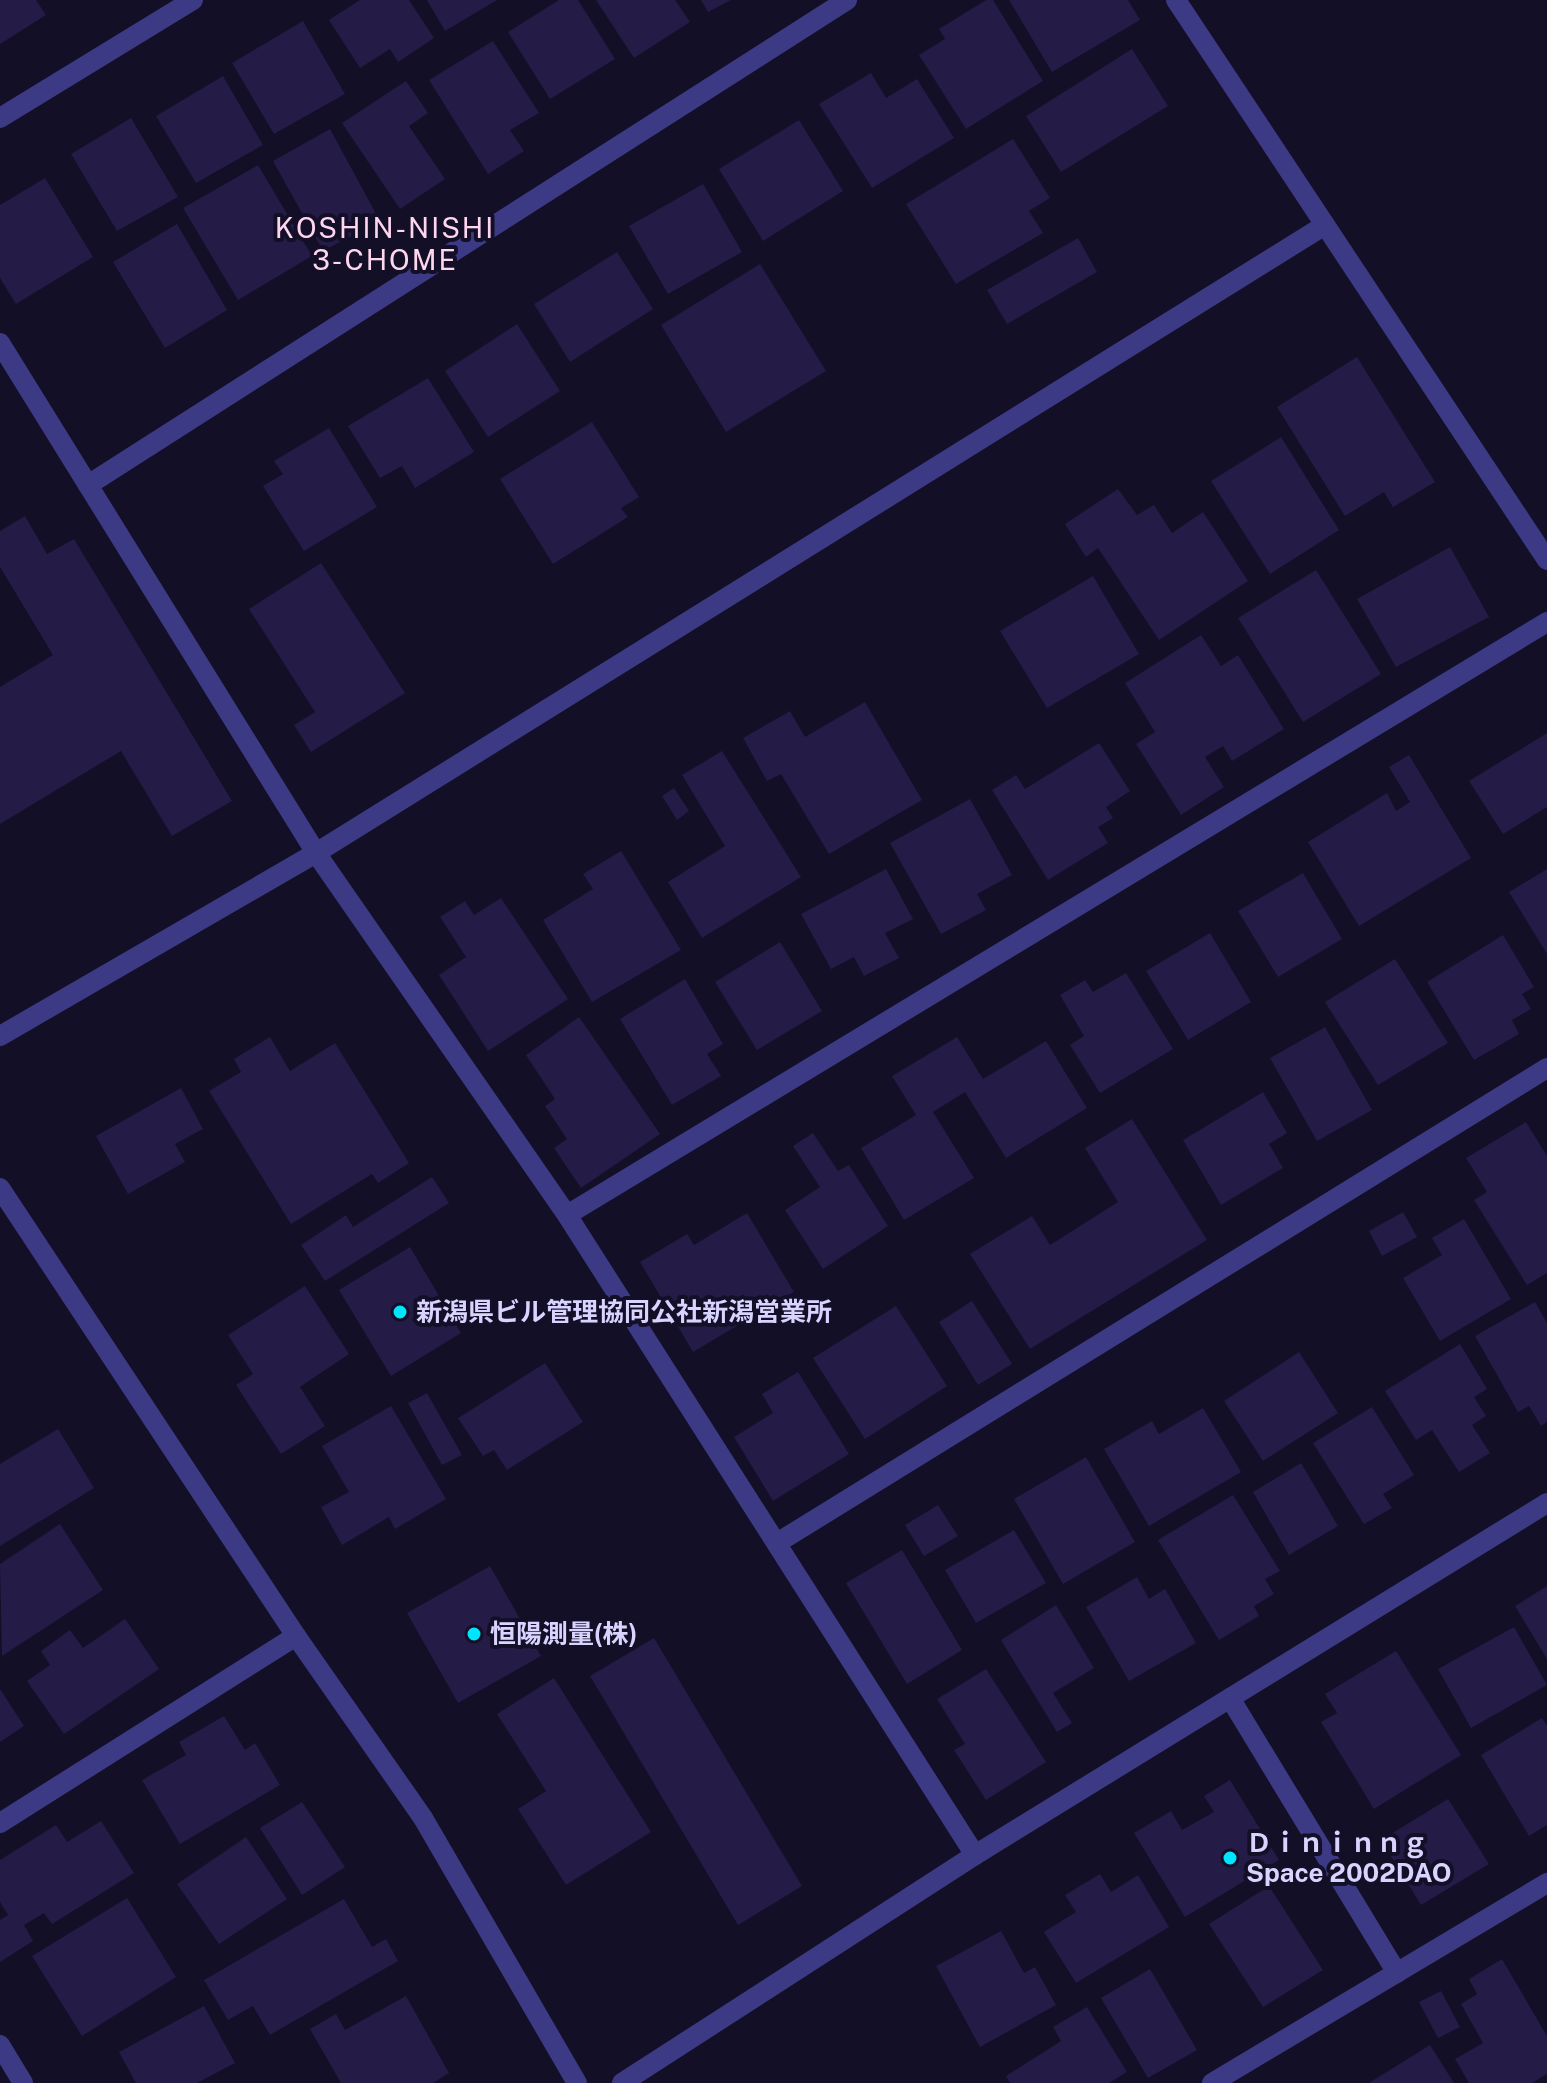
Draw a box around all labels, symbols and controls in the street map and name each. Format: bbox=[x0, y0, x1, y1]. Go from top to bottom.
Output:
district label: KOSHIN-NISHI 3-CHOME bbox=[275, 211, 495, 276]
place label: 新潟県ビル管理協同公社新潟営業所 bbox=[416, 1296, 832, 1327]
marker: 新潟県ビル管理協同公社新潟営業所 bbox=[391, 1303, 409, 1321]
place label: 恒陽測量(株) bbox=[490, 1618, 637, 1649]
marker: 恒陽測量(株) bbox=[465, 1625, 483, 1643]
place label: Ｄｉｎｉｎｎｇ Space 2002DAO bbox=[1246, 1827, 1451, 1888]
marker: Ｄｉｎｉｎｎｇ Space 2002DAO bbox=[1221, 1849, 1239, 1867]

